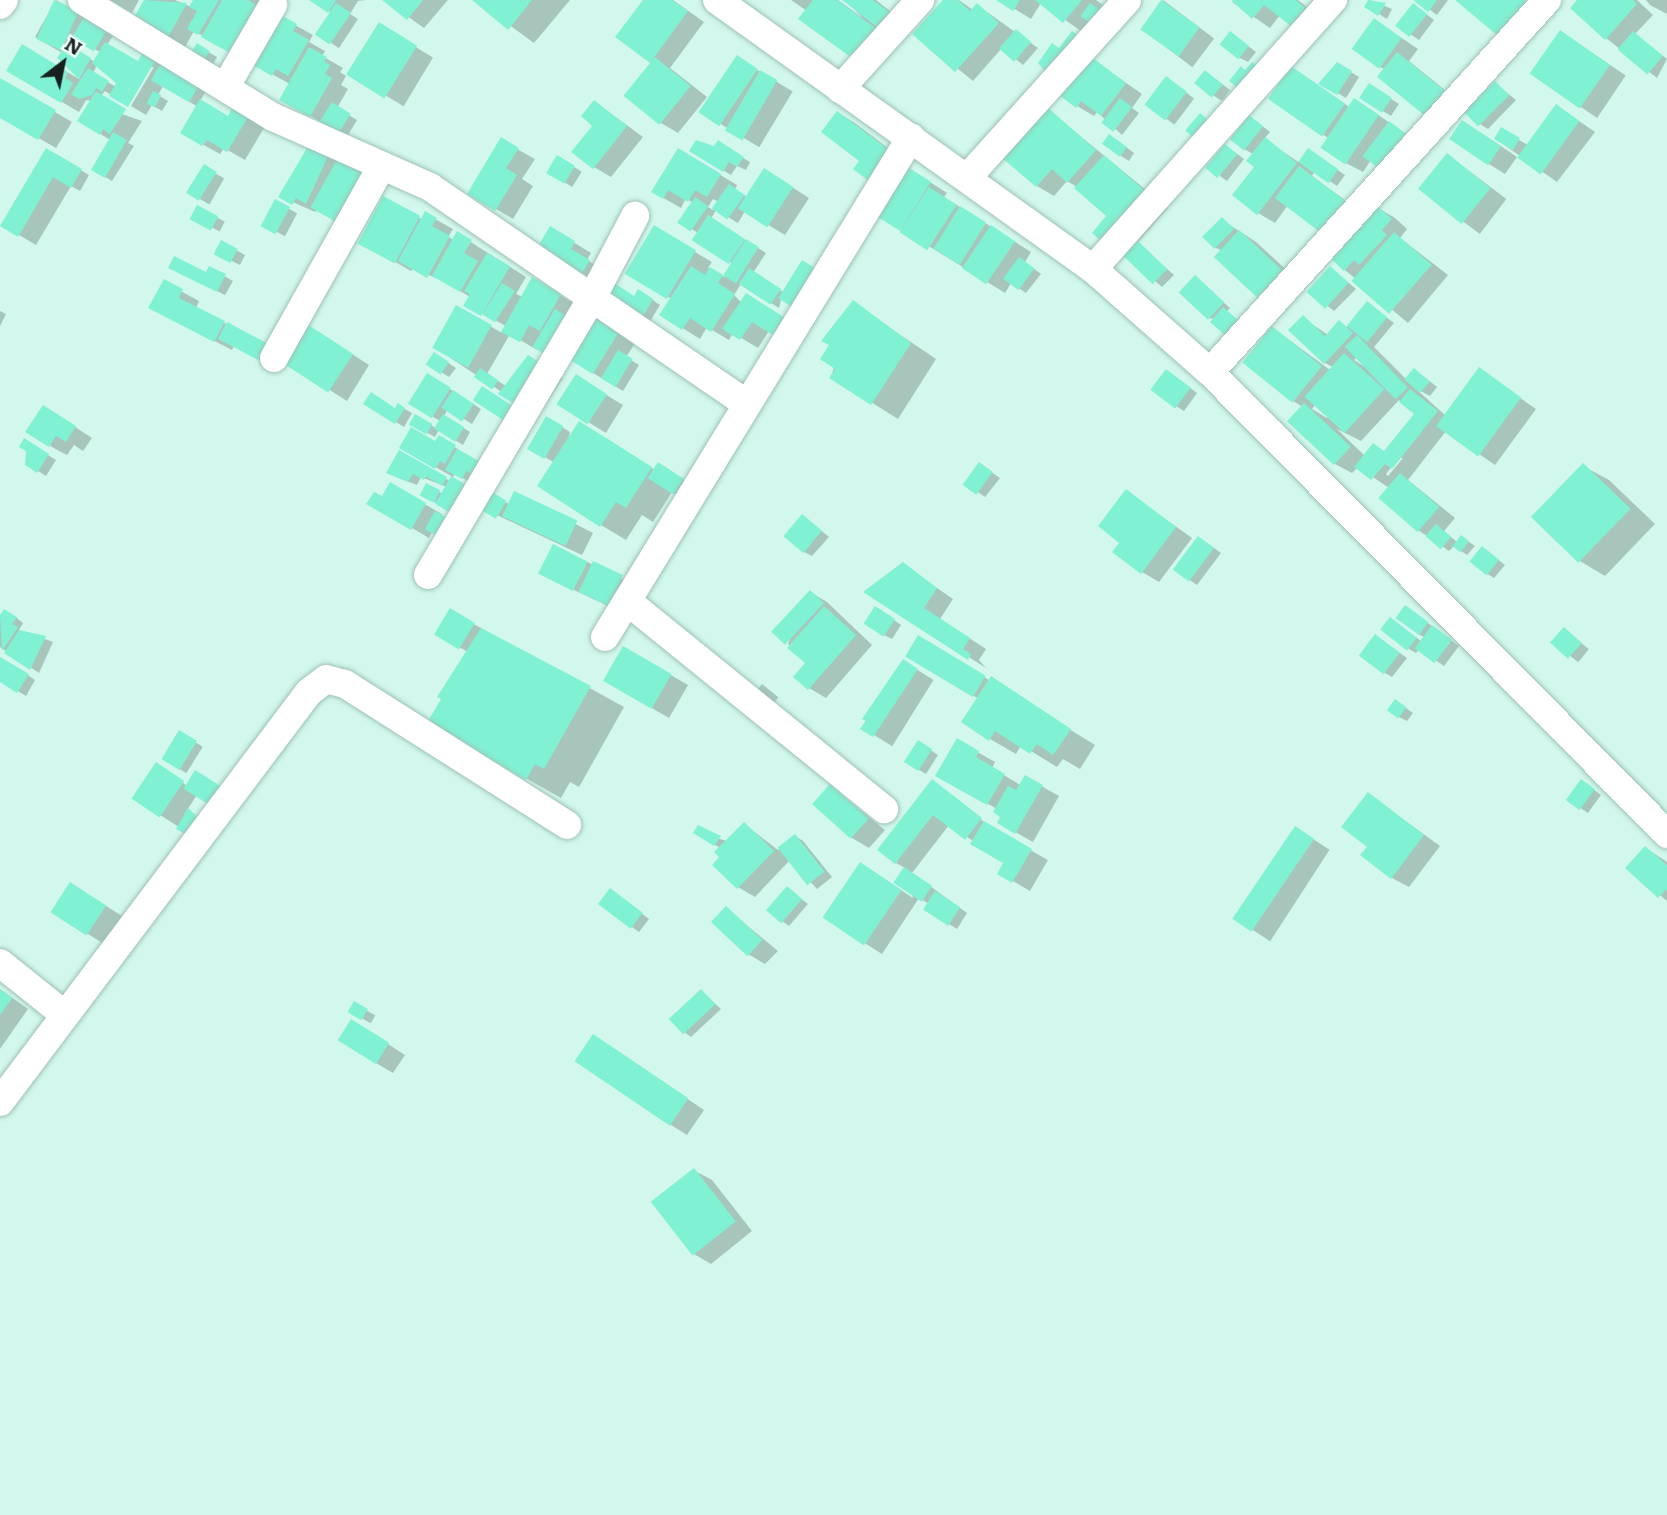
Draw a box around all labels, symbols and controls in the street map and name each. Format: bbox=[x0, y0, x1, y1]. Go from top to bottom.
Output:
north arrow bbox=[28, 28, 98, 98]
text: N bbox=[60, 29, 88, 61]

